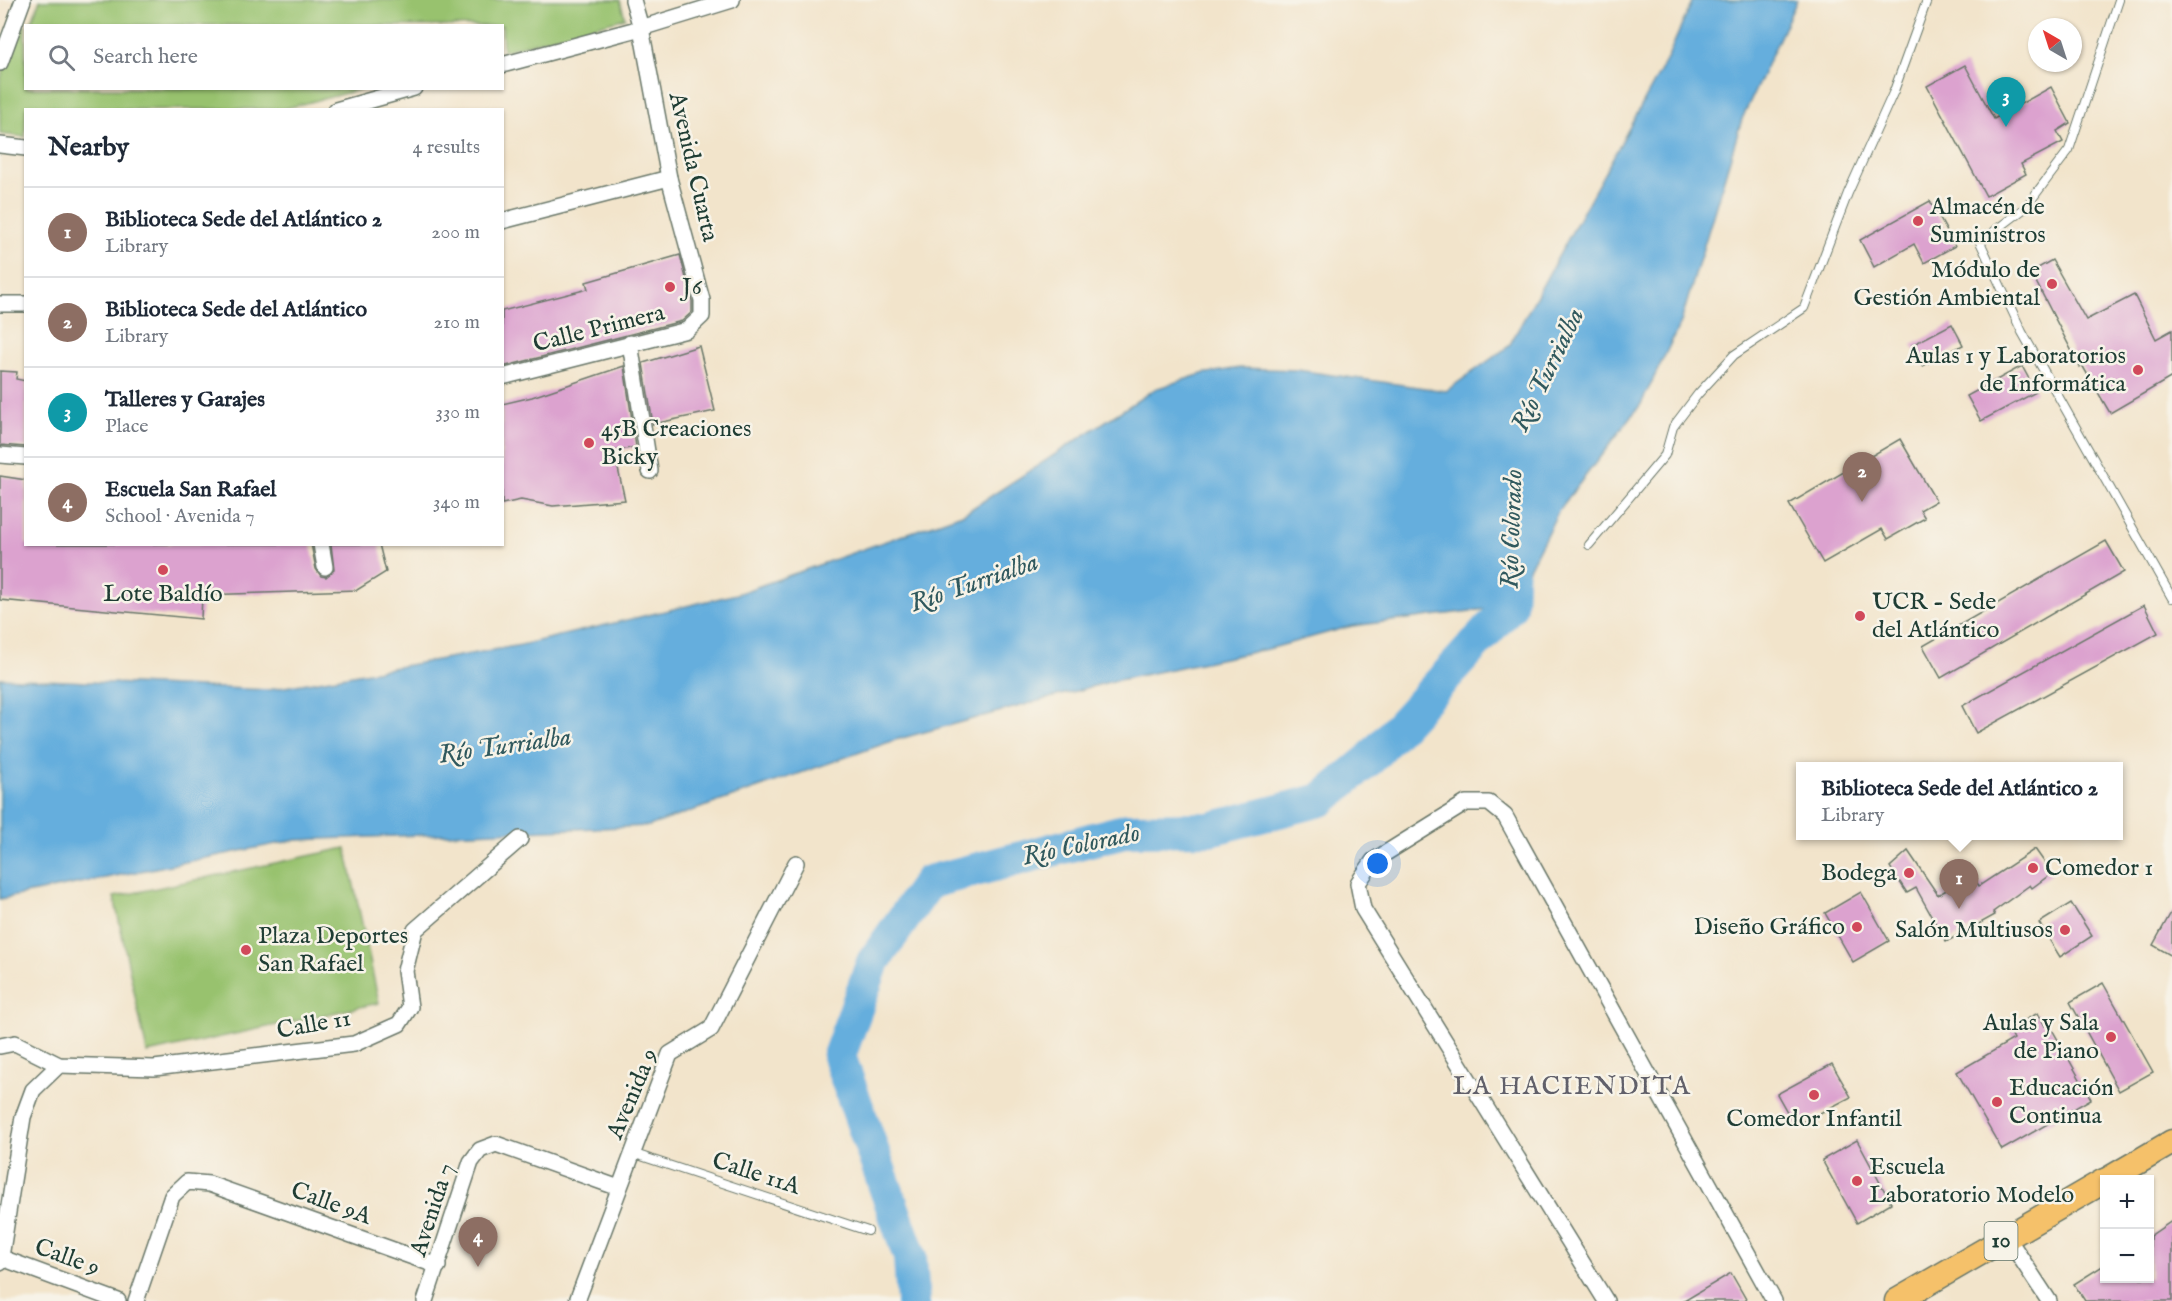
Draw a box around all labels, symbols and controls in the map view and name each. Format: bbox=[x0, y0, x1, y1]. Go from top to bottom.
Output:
north arrow bbox=[2028, 18, 2082, 72]
search box bbox=[24, 24, 504, 90]
icon: search bbox=[45, 41, 78, 74]
text: Search here bbox=[93, 43, 198, 71]
pin: 3 bbox=[1986, 78, 2026, 127]
street label: Avenida Cuarta bbox=[661, 88, 725, 245]
text: Nearby bbox=[48, 131, 129, 164]
text: 4 results bbox=[413, 135, 480, 160]
place label: Almacén de Suministros bbox=[1929, 192, 2046, 251]
text: Biblioteca Sede del Atlántico 2 bbox=[105, 206, 382, 234]
marker: Almacén de Suministros bbox=[1911, 214, 1925, 228]
text: 1 bbox=[64, 220, 71, 245]
text: 200 m bbox=[431, 220, 480, 245]
text: Library bbox=[105, 234, 168, 259]
place label: Módulo de Gestión Ambiental bbox=[1853, 255, 2040, 314]
place label: J6 bbox=[679, 272, 703, 303]
marker: Módulo de Gestión Ambiental bbox=[2045, 277, 2059, 291]
marker: J6 bbox=[663, 280, 677, 294]
text: Biblioteca Sede del Atlántico bbox=[105, 296, 367, 324]
street label: Calle Primera bbox=[530, 298, 669, 360]
water label: Río Turrialba bbox=[1504, 303, 1592, 437]
text: 2 bbox=[63, 310, 72, 335]
text: 210 m bbox=[434, 310, 480, 335]
text: Library bbox=[105, 324, 168, 349]
place label: Aulas 1 y Laboratorios de Informática bbox=[1905, 341, 2127, 400]
marker: Aulas 1 y Laboratorios de Informática bbox=[2131, 363, 2145, 377]
text: Talleres y Garajes bbox=[105, 386, 265, 414]
text: 3 bbox=[64, 400, 71, 425]
text: 330 m bbox=[435, 400, 480, 425]
text: Place bbox=[105, 414, 148, 439]
place label: 45B Creaciones Bicky bbox=[601, 414, 751, 473]
marker: 45B Creaciones Bicky bbox=[582, 436, 596, 450]
pin: 2 bbox=[1842, 452, 1882, 502]
water label: Río Colorado bbox=[1493, 469, 1531, 589]
text: Escuela San Rafael bbox=[105, 476, 276, 504]
text: 4 bbox=[63, 490, 72, 515]
text: 340 m bbox=[433, 490, 480, 515]
text: School · Avenida 7 bbox=[105, 504, 255, 529]
water label: Río Turrialba bbox=[905, 546, 1043, 620]
marker: Lote Baldío bbox=[156, 563, 170, 577]
place label: Lote Baldío bbox=[103, 579, 223, 610]
place label: UCR - Sede del Atlántico bbox=[1872, 587, 2000, 646]
marker: UCR - Sede del Atlántico bbox=[1853, 609, 1867, 623]
water label: Río Turrialba bbox=[437, 720, 573, 772]
popup bbox=[1796, 762, 2123, 840]
text: Biblioteca Sede del Atlántico 2 bbox=[1821, 775, 2098, 803]
text: Library bbox=[1821, 803, 1884, 828]
water label: Río Colorado bbox=[1019, 816, 1143, 874]
your location bbox=[1363, 849, 1392, 878]
place label: Comedor 1 bbox=[2045, 853, 2153, 884]
place label: Bodega bbox=[1821, 858, 1898, 889]
pin: 1 bbox=[1940, 860, 1978, 909]
marker: Comedor 1 bbox=[2026, 861, 2040, 875]
marker: Bodega bbox=[1902, 866, 1916, 880]
place label: Diseño Gráfico bbox=[1693, 912, 1845, 943]
place label: Salón Multiusos bbox=[1895, 915, 2053, 946]
marker: Diseño Gráfico bbox=[1850, 920, 1864, 934]
place label: Plaza Deportes San Rafael bbox=[258, 921, 408, 980]
marker: Salón Multiusos bbox=[2058, 923, 2072, 937]
marker: Plaza Deportes San Rafael bbox=[239, 943, 253, 957]
street label: Calle 11 bbox=[275, 1003, 353, 1047]
place label: Aulas y Sala de Piano bbox=[1982, 1008, 2100, 1067]
marker: Aulas y Sala de Piano bbox=[2104, 1030, 2118, 1044]
street label: Avenida 9 bbox=[600, 1044, 666, 1145]
district label: LA HACIENDITA bbox=[1453, 1070, 1691, 1103]
place label: Educación Continua bbox=[2009, 1073, 2114, 1132]
marker: Comedor Infantil bbox=[1807, 1088, 1821, 1102]
marker: Educación Continua bbox=[1990, 1095, 2004, 1109]
place label: Comedor Infantil bbox=[1726, 1104, 1902, 1135]
street label: Calle 11A bbox=[708, 1145, 805, 1203]
place label: Escuela Laboratorio Modelo bbox=[1869, 1152, 2074, 1211]
street label: Avenida 7 bbox=[403, 1160, 463, 1261]
marker: Escuela Laboratorio Modelo bbox=[1850, 1174, 1864, 1188]
street label: Calle 9A bbox=[286, 1175, 376, 1233]
map controls bbox=[2100, 1175, 2154, 1283]
button: + bbox=[2100, 1175, 2154, 1229]
pin: 4 bbox=[458, 1218, 498, 1267]
road number: 10 bbox=[1984, 1222, 2018, 1260]
button: − bbox=[2100, 1229, 2154, 1283]
street label: Calle 9 bbox=[30, 1232, 104, 1284]

